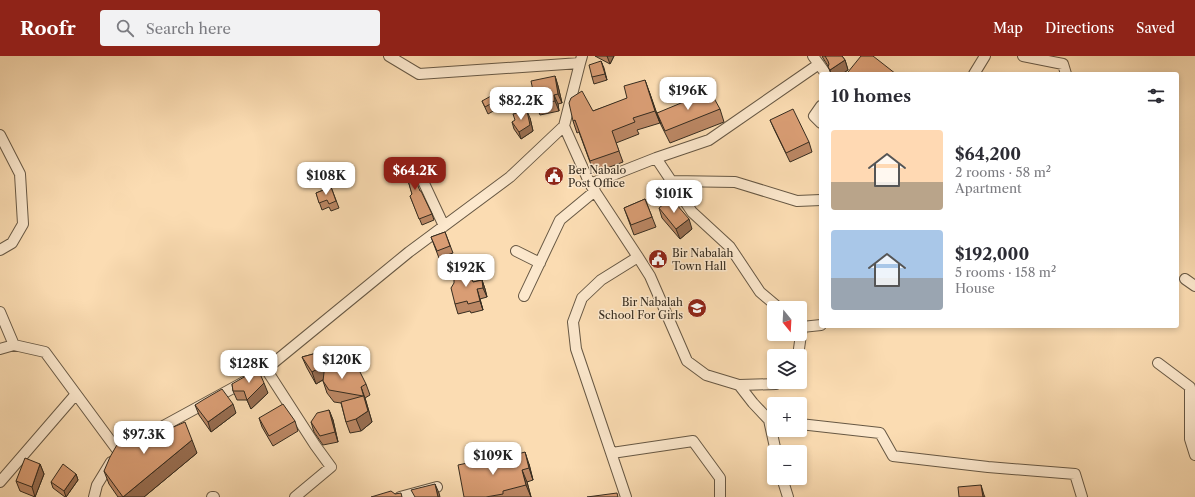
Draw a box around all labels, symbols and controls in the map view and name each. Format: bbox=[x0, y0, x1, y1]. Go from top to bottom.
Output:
search box bbox=[100, 10, 380, 46]
text: Roofr bbox=[20, 17, 76, 40]
icon: search bbox=[114, 17, 136, 39]
text: Search here bbox=[146, 19, 231, 38]
text: Map bbox=[993, 19, 1023, 37]
text: Directions bbox=[1045, 19, 1114, 37]
text: Saved bbox=[1136, 19, 1175, 37]
pin: $196K bbox=[660, 77, 716, 111]
text: $196K bbox=[668, 82, 708, 98]
icon: filters bbox=[1145, 85, 1167, 107]
text: 10 homes bbox=[831, 86, 911, 106]
pin: $82.2K bbox=[488, 87, 554, 121]
text: $82.2K bbox=[499, 92, 543, 108]
text: $64,200 bbox=[955, 144, 1021, 164]
icon: home bbox=[863, 146, 911, 194]
pin: $64.2K bbox=[382, 157, 448, 191]
pin: $108K bbox=[298, 162, 354, 196]
text: $64.2K bbox=[393, 162, 437, 178]
place label: Ber Nabalo Post Office bbox=[568, 163, 627, 190]
text: 2 rooms · 58 m² bbox=[955, 164, 1051, 180]
public building icon: Ber Nabalo Post Office bbox=[543, 165, 565, 187]
text: $108K bbox=[306, 167, 346, 183]
pin: $101K bbox=[646, 180, 702, 214]
text: Apartment bbox=[955, 180, 1022, 196]
text: $101K bbox=[655, 185, 693, 201]
text: $192,000 bbox=[955, 244, 1029, 264]
place label: Bir Nabalah Town Hall bbox=[672, 246, 733, 273]
icon: home bbox=[863, 246, 911, 294]
public building icon: Bir Nabalah Town Hall bbox=[647, 248, 669, 270]
pin: $192K bbox=[438, 254, 494, 288]
text: $192K bbox=[447, 259, 485, 275]
text: 5 rooms · 158 m² bbox=[955, 264, 1056, 280]
text: House bbox=[955, 280, 995, 296]
place label: Bir Nabalah School For Girls bbox=[598, 295, 683, 322]
school or university icon: Bir Nabalah School For Girls bbox=[686, 297, 708, 319]
north arrow bbox=[767, 301, 807, 341]
map controls bbox=[767, 301, 807, 485]
pin: $120K bbox=[314, 346, 370, 380]
button: layers bbox=[767, 349, 807, 389]
pin: $128K bbox=[221, 350, 277, 384]
text: $120K bbox=[322, 351, 362, 367]
text: $128K bbox=[229, 355, 269, 371]
button: + bbox=[767, 397, 807, 437]
pin: $97.3K bbox=[111, 421, 177, 455]
text: $97.3K bbox=[123, 426, 165, 442]
pin: $109K bbox=[465, 442, 521, 476]
button: − bbox=[767, 445, 807, 485]
text: $109K bbox=[473, 447, 513, 463]

